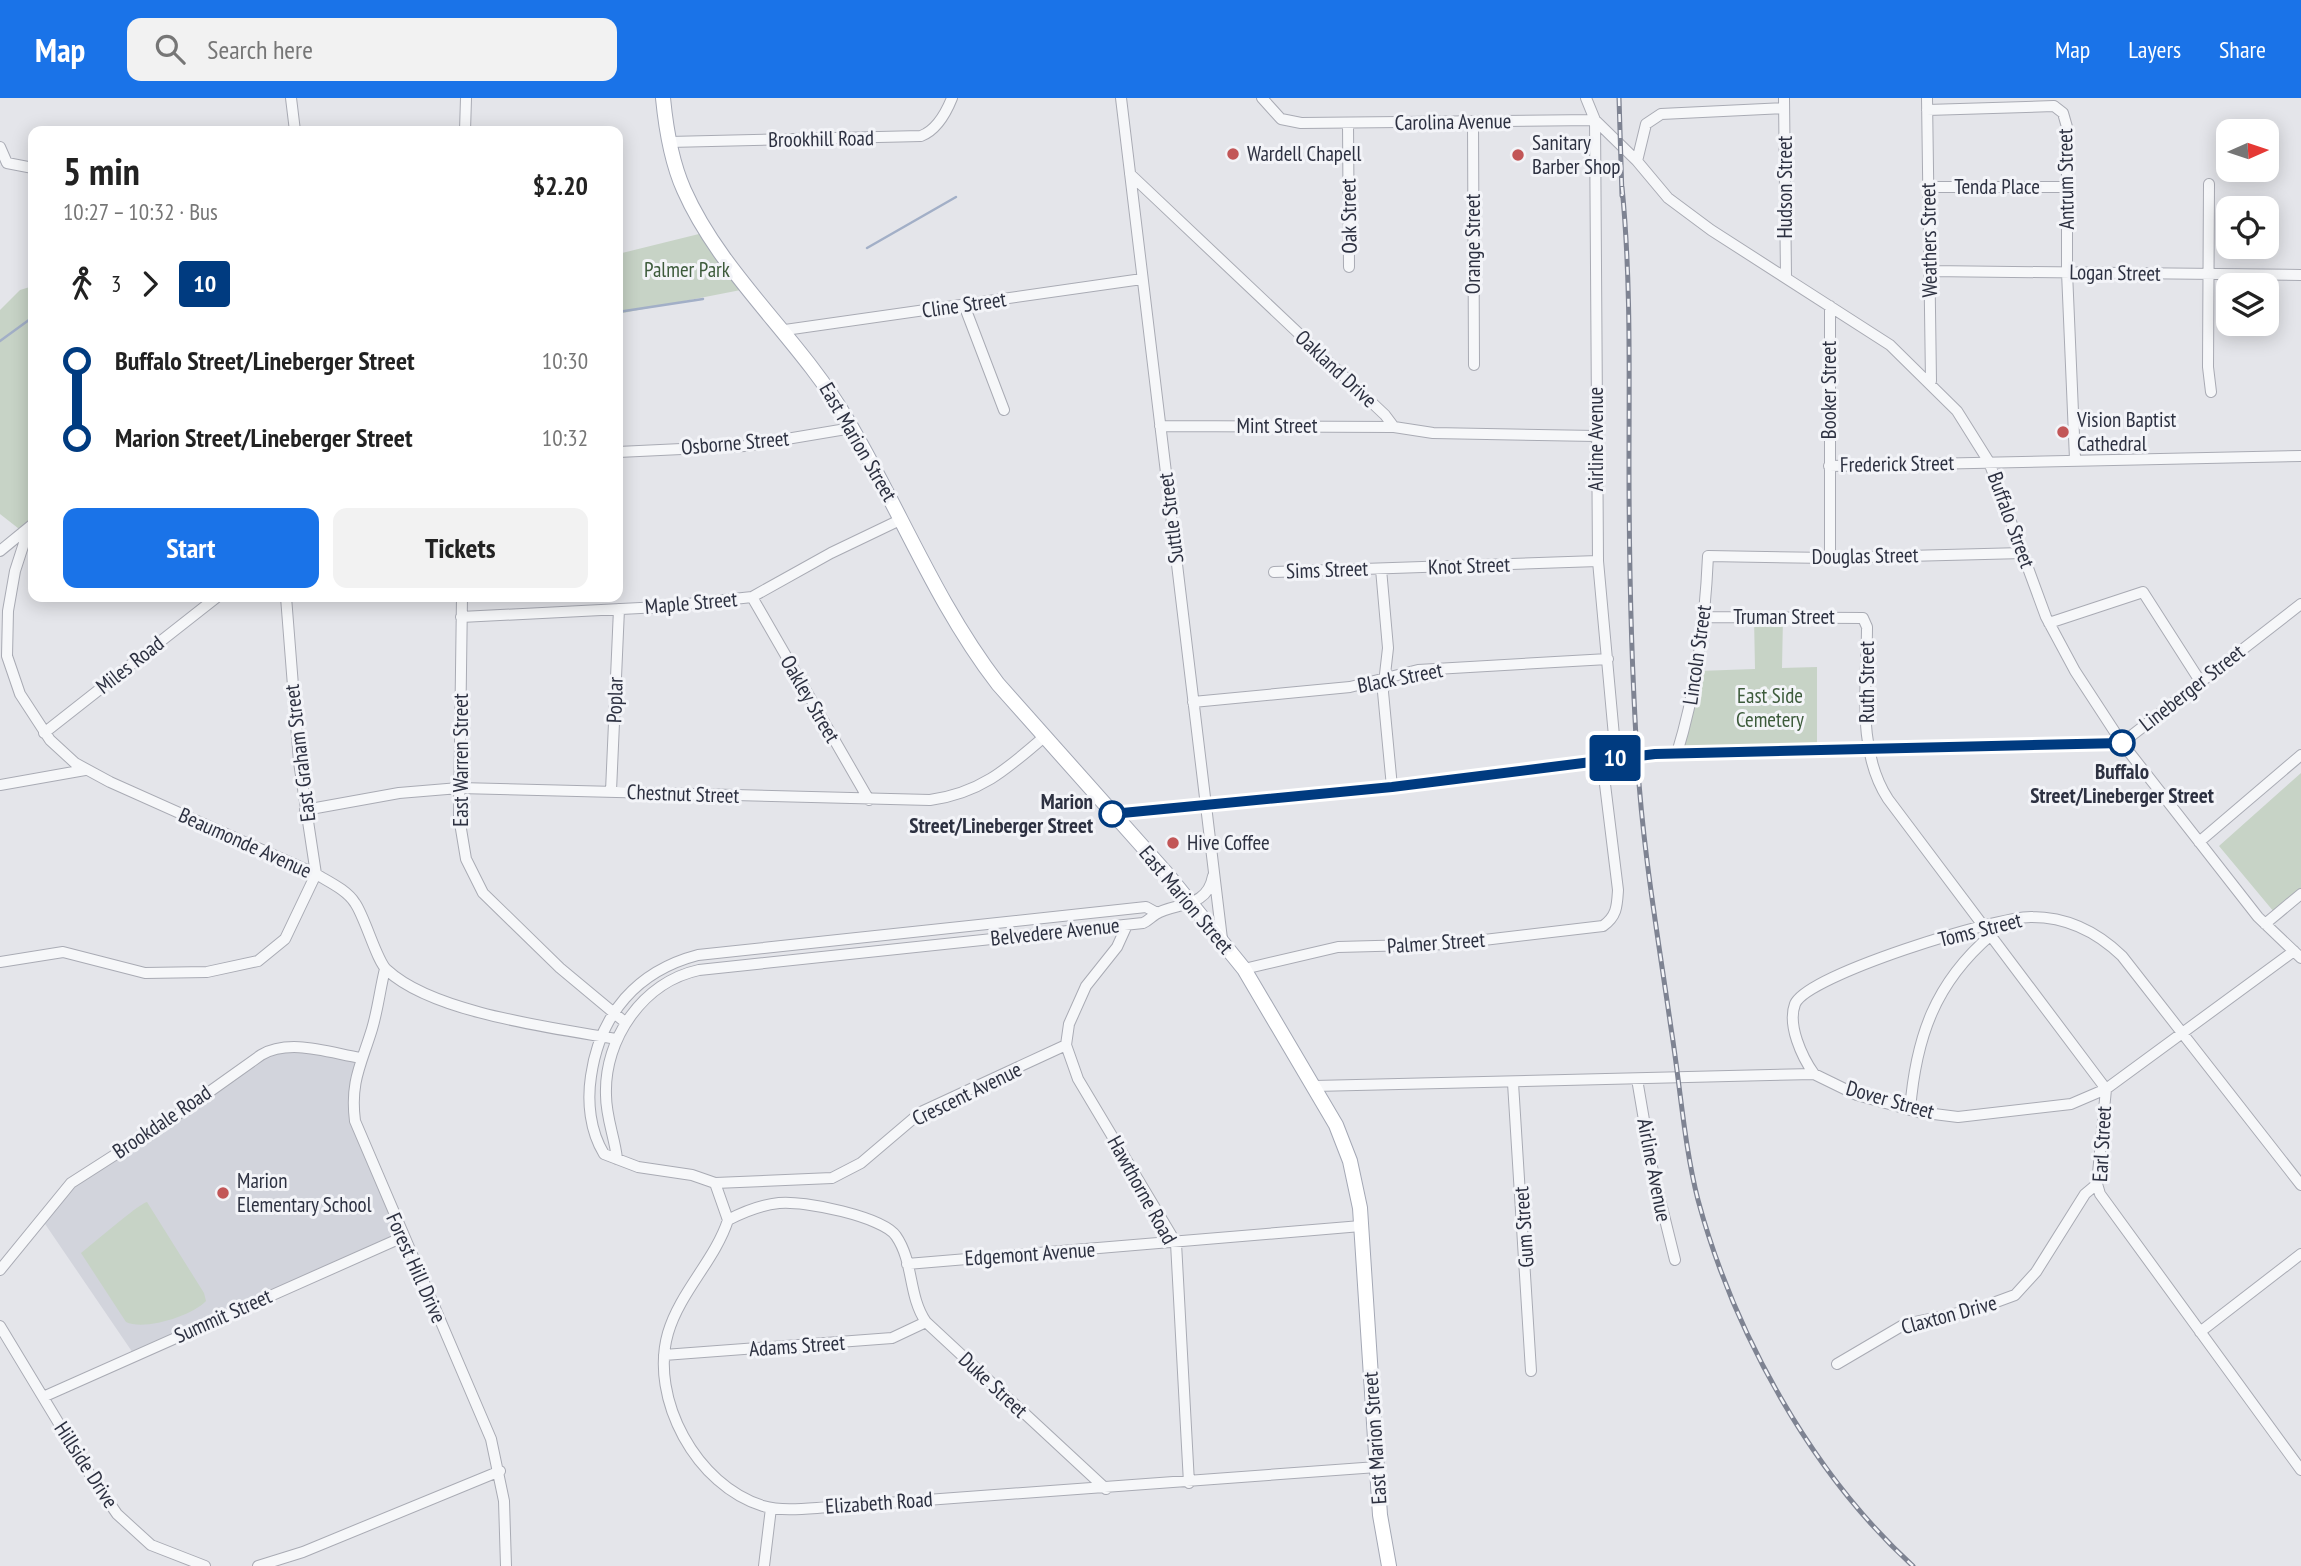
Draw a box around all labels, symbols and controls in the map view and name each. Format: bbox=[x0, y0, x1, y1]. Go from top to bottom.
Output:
search box bbox=[127, 18, 617, 81]
text: Map bbox=[35, 28, 85, 71]
icon: search bbox=[151, 30, 189, 68]
text: Search here bbox=[207, 33, 313, 66]
text: Map bbox=[2055, 34, 2090, 65]
text: Layers bbox=[2128, 34, 2181, 65]
text: Share bbox=[2219, 34, 2266, 65]
street label: Carolina Avenue bbox=[1394, 107, 1512, 136]
north arrow bbox=[2216, 119, 2278, 182]
map controls bbox=[2216, 119, 2279, 336]
street label: Brookhill Road bbox=[768, 124, 874, 153]
street label: Antrum Street bbox=[2051, 128, 2080, 230]
place label: Sanitary Barber Shop bbox=[1532, 129, 1620, 180]
street label: Hudson Street bbox=[1771, 135, 1798, 238]
place label: Wardell Chapell bbox=[1247, 140, 1362, 167]
text: 5 min bbox=[63, 146, 140, 195]
marker: Wardell Chapell bbox=[1225, 146, 1241, 162]
marker: Sanitary Barber Shop bbox=[1510, 147, 1526, 163]
text: $2.20 bbox=[533, 169, 588, 202]
street label: Tenda Place bbox=[1954, 173, 2040, 200]
street label: Oak Street bbox=[1334, 178, 1363, 254]
street label: Weathers Street bbox=[1914, 182, 1943, 298]
street label: Orange Street bbox=[1459, 193, 1486, 294]
button: locate bbox=[2216, 196, 2279, 259]
text: 10:27 – 10:32 · Bus bbox=[63, 197, 218, 226]
park label: Palmer Park bbox=[644, 256, 730, 283]
street label: Logan Street bbox=[2069, 258, 2161, 287]
icon: walk bbox=[63, 265, 101, 303]
icon: forward bbox=[131, 265, 169, 303]
text: 10 bbox=[193, 268, 216, 299]
text: 3 bbox=[111, 269, 121, 298]
button: layers bbox=[2216, 273, 2279, 336]
street label: Cline Street bbox=[920, 285, 1008, 324]
street label: Oakland Drive bbox=[1290, 324, 1383, 413]
street label: Booker Street bbox=[1815, 341, 1842, 439]
text: Buffalo Street/Lineberger Street bbox=[115, 344, 415, 377]
text: 10:30 bbox=[542, 346, 588, 375]
street label: East Marion Street bbox=[813, 377, 903, 506]
street label: Airline Avenue bbox=[1582, 387, 1609, 491]
place label: Vision Baptist Cathedral bbox=[2076, 406, 2177, 457]
street label: Mint Street bbox=[1237, 412, 1318, 439]
text: Marion Street/Lineberger Street bbox=[115, 421, 413, 454]
text: 10:32 bbox=[542, 423, 588, 452]
street label: Osborne Street bbox=[680, 424, 790, 461]
marker: Vision Baptist Cathedral bbox=[2055, 424, 2071, 440]
street label: Frederick Street bbox=[1840, 449, 1955, 478]
street label: Buffalo Street bbox=[1982, 468, 2041, 572]
street label: Suttle Street bbox=[1152, 471, 1189, 565]
button: Start bbox=[63, 508, 319, 588]
button: Tickets bbox=[333, 508, 588, 588]
street label: Douglas Street bbox=[1811, 541, 1919, 570]
street label: Knot Street bbox=[1428, 551, 1511, 580]
street label: Sims Street bbox=[1285, 555, 1369, 584]
street label: Maple Street bbox=[644, 585, 738, 620]
street label: Lincoln Street bbox=[1676, 603, 1717, 707]
street label: Truman Street bbox=[1733, 603, 1835, 630]
street label: Miles Road bbox=[90, 630, 169, 700]
street label: Lineberger Street bbox=[2134, 638, 2250, 737]
street label: Ruth Street bbox=[1853, 641, 1880, 723]
street label: Oakley Street bbox=[775, 650, 846, 747]
street label: Black Street bbox=[1355, 656, 1445, 699]
street label: Poplar bbox=[600, 676, 629, 724]
street label: East Graham Street bbox=[278, 682, 321, 823]
park label: East Side Cemetery bbox=[1736, 682, 1804, 733]
street label: East Warren Street bbox=[447, 693, 474, 827]
marker: Buffalo Street/Lineberger Street bbox=[2109, 730, 2135, 756]
line badge: 10 bbox=[1584, 735, 1646, 781]
text: 10 bbox=[1604, 742, 1626, 773]
place label: Buffalo Street/Lineberger Street bbox=[2030, 758, 2214, 809]
street label: Chestnut Street bbox=[626, 778, 740, 809]
place label: Marion Street/Lineberger Street bbox=[909, 788, 1093, 839]
street label: Beaumonde Avenue bbox=[174, 801, 316, 884]
marker: Marion Street/Lineberger Street bbox=[1099, 801, 1125, 827]
place label: Hive Coffee bbox=[1187, 829, 1270, 856]
marker: Hive Coffee bbox=[1165, 835, 1181, 851]
street label: East Marion Street bbox=[1133, 840, 1240, 959]
street label: Toms Street bbox=[1935, 906, 2025, 953]
street label: Belvedere Avenue bbox=[989, 911, 1121, 952]
street label: Palmer Street bbox=[1386, 926, 1486, 959]
street label: Crescent Avenue bbox=[908, 1055, 1026, 1132]
street label: Dover Street bbox=[1843, 1074, 1938, 1125]
street label: Brookdale Road bbox=[107, 1079, 216, 1164]
street label: Earl Street bbox=[2086, 1105, 2117, 1183]
street label: Airline Avenue bbox=[1631, 1116, 1678, 1224]
street label: Hawthorne Road bbox=[1102, 1131, 1183, 1249]
place label: Marion Elementary School bbox=[237, 1167, 372, 1218]
marker: Marion Elementary School bbox=[215, 1185, 231, 1201]
street label: Gum Street bbox=[1507, 1185, 1540, 1268]
street label: Forest Hill Drive bbox=[380, 1209, 453, 1327]
street label: Edgemont Avenue bbox=[964, 1235, 1096, 1272]
street label: Summit Street bbox=[170, 1282, 276, 1349]
street label: Claxton Drive bbox=[1898, 1289, 2000, 1340]
street label: Adams Street bbox=[748, 1329, 846, 1362]
street label: Duke Street bbox=[953, 1346, 1034, 1424]
street label: East Marion Street bbox=[1356, 1371, 1393, 1505]
street label: Hillside Drive bbox=[49, 1416, 124, 1513]
street label: Elizabeth Road bbox=[824, 1485, 934, 1520]

